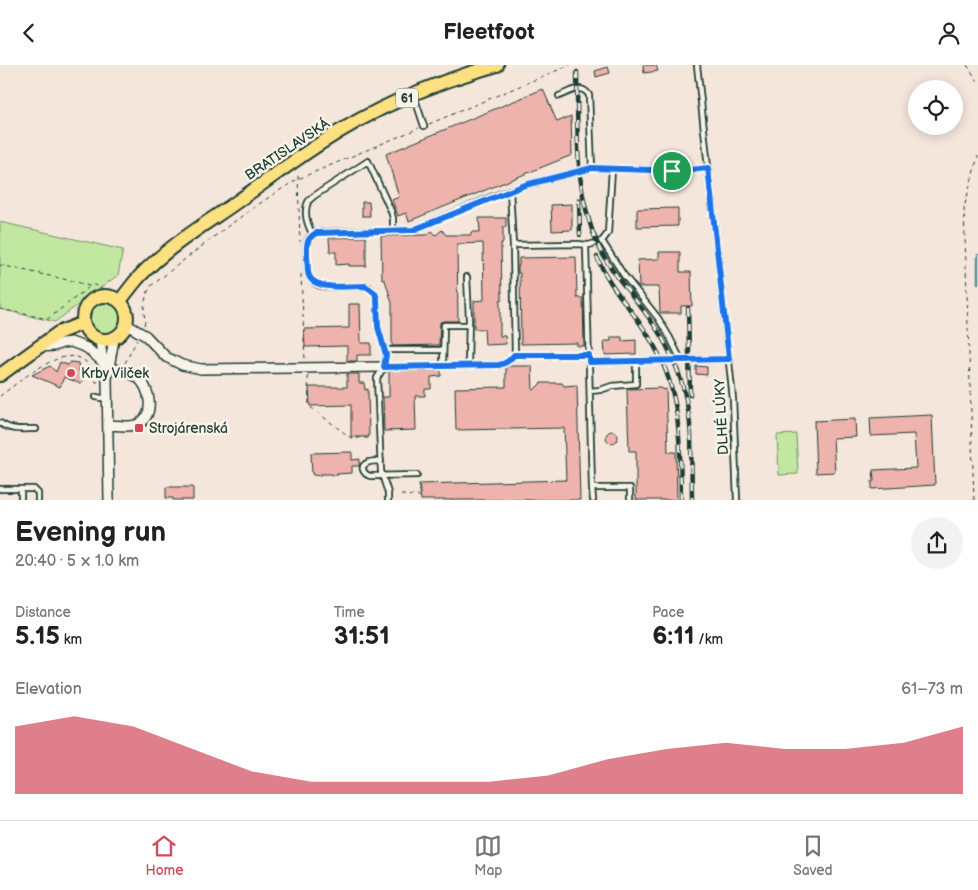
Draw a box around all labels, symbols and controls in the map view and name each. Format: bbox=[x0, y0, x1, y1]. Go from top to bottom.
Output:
icon: back bbox=[15, 19, 43, 47]
text: Fleetfoot bbox=[443, 19, 535, 46]
icon: person bbox=[935, 19, 963, 47]
map controls bbox=[908, 80, 963, 135]
button: locate bbox=[908, 80, 963, 135]
road number: 61 bbox=[396, 88, 418, 107]
street label: BRATISLAVSKÁ bbox=[241, 114, 333, 184]
pin bbox=[651, 150, 693, 192]
icon: arrive bbox=[658, 157, 686, 185]
place label: Krby Vilček bbox=[81, 365, 149, 382]
marker: Krby Vilček bbox=[65, 367, 77, 379]
street label: DLHÉ LÚKY bbox=[710, 378, 732, 456]
place label: Strojárenská bbox=[149, 420, 228, 437]
marker: Strojárenská bbox=[133, 422, 145, 434]
text: Evening run bbox=[15, 516, 166, 549]
button: share bbox=[911, 517, 963, 569]
text: 20:40 · 5 × 1.0 km bbox=[15, 552, 139, 571]
text: Distance bbox=[15, 604, 71, 621]
text: Time bbox=[334, 604, 365, 621]
text: Pace bbox=[652, 604, 684, 621]
text: 5.15 bbox=[15, 621, 60, 652]
text: 31:51 bbox=[334, 621, 390, 652]
text: 6:11 bbox=[652, 621, 695, 652]
text: km bbox=[60, 631, 82, 648]
text: /km bbox=[695, 631, 723, 648]
text: Elevation bbox=[15, 680, 82, 699]
text: 61–73 m bbox=[901, 680, 963, 699]
tab: Home bbox=[145, 832, 183, 879]
tab: Map bbox=[474, 832, 502, 879]
tab: Saved bbox=[793, 832, 833, 879]

